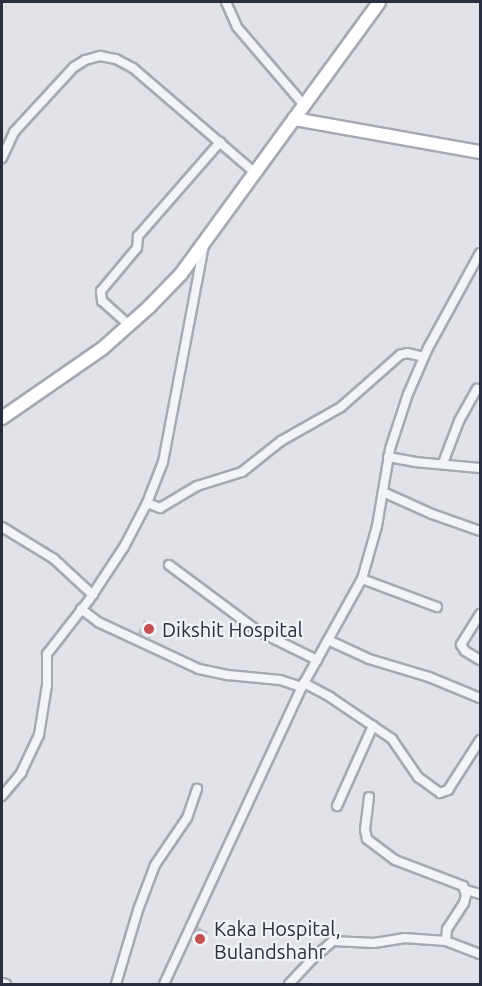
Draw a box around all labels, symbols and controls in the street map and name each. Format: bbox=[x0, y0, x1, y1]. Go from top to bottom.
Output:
place label: Dikshit Hospital bbox=[162, 617, 303, 641]
marker: Dikshit Hospital bbox=[140, 620, 158, 638]
place label: Kaka Hospital, Bulandshahr bbox=[214, 916, 341, 963]
marker: Kaka Hospital, Bulandshahr bbox=[191, 930, 209, 948]

